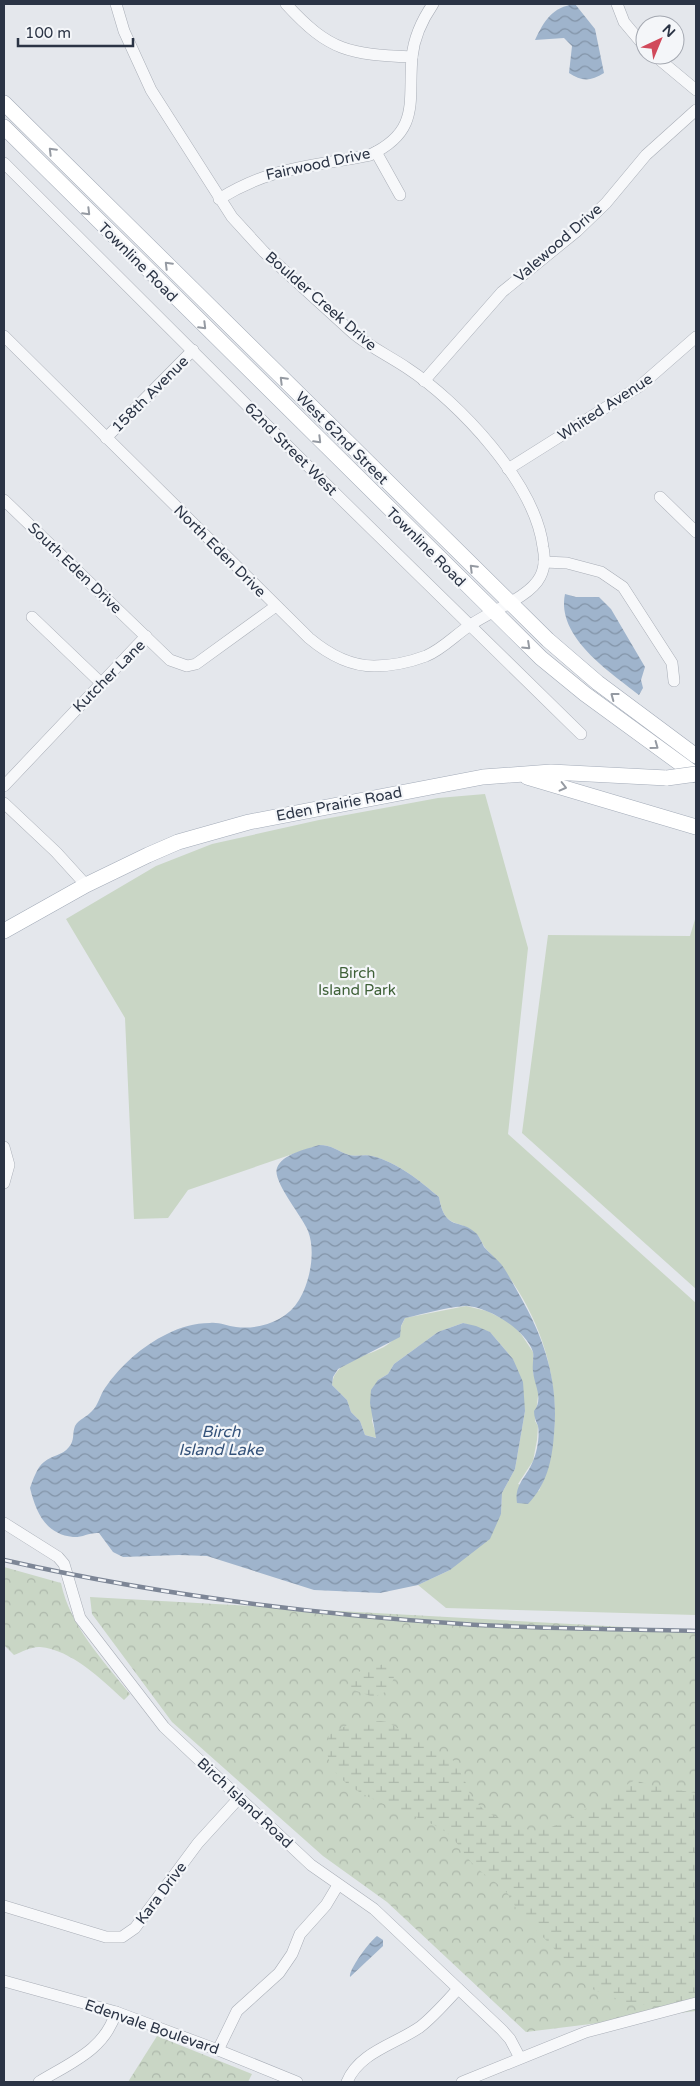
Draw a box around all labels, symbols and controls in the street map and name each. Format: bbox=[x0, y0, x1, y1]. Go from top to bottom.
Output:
scale bar bbox=[18, 15, 132, 47]
north arrow bbox=[635, 15, 685, 65]
text: N bbox=[659, 21, 679, 41]
text: 100 m bbox=[25, 24, 71, 42]
street label: Fairwood Drive bbox=[264, 144, 372, 184]
one-way arrow bbox=[49, 148, 58, 157]
street label: Valewood Drive bbox=[510, 200, 606, 286]
one-way arrow bbox=[81, 206, 90, 215]
street label: Townline Road bbox=[95, 219, 181, 305]
street label: Boulder Creek Drive bbox=[262, 248, 380, 354]
one-way arrow bbox=[165, 262, 174, 271]
one-way arrow bbox=[197, 320, 206, 329]
street label: 158th Avenue bbox=[108, 352, 192, 436]
street label: Whited Avenue bbox=[554, 370, 656, 444]
one-way arrow bbox=[280, 376, 289, 385]
street label: West 62nd Street bbox=[292, 388, 392, 488]
street label: 62nd Street West bbox=[241, 399, 341, 499]
one-way arrow bbox=[312, 434, 321, 443]
street label: North Eden Drive bbox=[170, 501, 270, 601]
street label: Townline Road bbox=[383, 504, 469, 590]
street label: South Eden Drive bbox=[24, 519, 126, 617]
one-way arrow bbox=[470, 565, 479, 574]
street label: Kutcher Lane bbox=[69, 636, 149, 716]
one-way arrow bbox=[522, 640, 531, 649]
one-way arrow bbox=[611, 694, 620, 702]
one-way arrow bbox=[649, 740, 659, 749]
one-way arrow bbox=[559, 781, 568, 792]
street label: Eden Prairie Road bbox=[275, 783, 403, 825]
park label: Birch Island Park bbox=[318, 964, 396, 999]
water label: Birch Island Lake bbox=[179, 1422, 264, 1460]
street label: Birch Island Road bbox=[193, 1754, 297, 1852]
street label: Kara Drive bbox=[132, 1858, 190, 1928]
street label: Edenvale Boulevard bbox=[83, 1996, 221, 2058]

